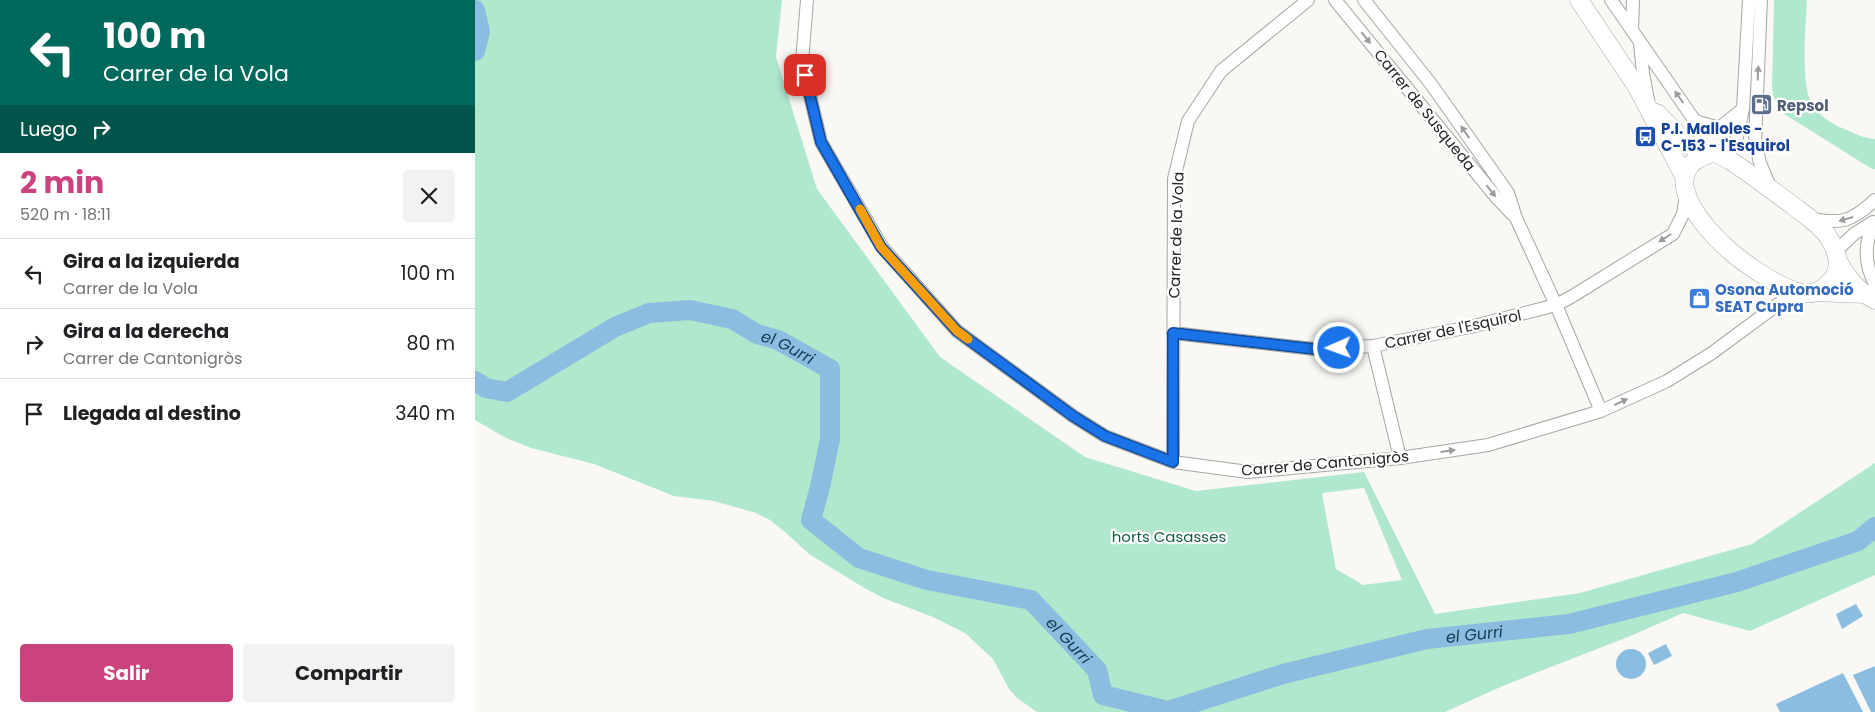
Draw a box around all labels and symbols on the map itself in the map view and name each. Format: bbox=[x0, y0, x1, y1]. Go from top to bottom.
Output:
one-way arrow bbox=[1361, 31, 1372, 44]
street label: Carrer de Susqueda bbox=[1369, 45, 1481, 175]
pin bbox=[784, 54, 826, 96]
one-way arrow bbox=[1754, 65, 1762, 81]
one-way arrow bbox=[1674, 90, 1684, 104]
fuel station icon: Repsol bbox=[1749, 93, 1773, 117]
place label: Repsol bbox=[1777, 95, 1829, 116]
place label: P.I. Malloles - C-153 - l'Esquirol bbox=[1661, 118, 1790, 156]
one-way arrow bbox=[1460, 125, 1470, 138]
bus stop icon: P.I. Malloles - C-153 - l'Esquirol bbox=[1633, 125, 1657, 149]
street label: Carrer de la Vola bbox=[1163, 171, 1189, 299]
one-way arrow bbox=[1485, 185, 1496, 197]
one-way arrow bbox=[1838, 215, 1853, 223]
one-way arrow bbox=[1659, 233, 1672, 243]
place label: Osona Automoció SEAT Cupra bbox=[1715, 279, 1854, 317]
shop icon: Osona Automoció SEAT Cupra bbox=[1687, 286, 1711, 310]
street label: Carrer de l'Esquirol bbox=[1383, 304, 1523, 354]
position arrow bbox=[1312, 321, 1364, 373]
water label: el Gurri bbox=[759, 324, 820, 370]
one-way arrow bbox=[1614, 397, 1628, 405]
street label: Carrer de Cantonigròs bbox=[1240, 445, 1410, 481]
one-way arrow bbox=[1441, 447, 1457, 455]
park label: horts Casasses bbox=[1112, 526, 1226, 547]
water label: el Gurri bbox=[1041, 612, 1098, 670]
water label: el Gurri bbox=[1445, 619, 1505, 648]

